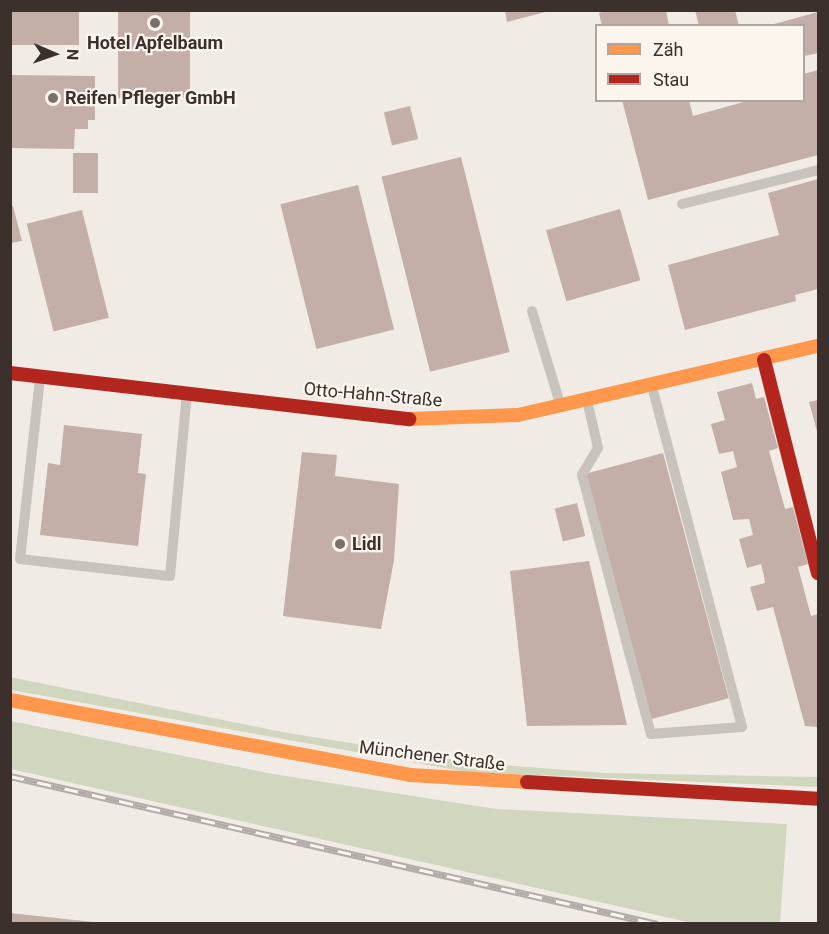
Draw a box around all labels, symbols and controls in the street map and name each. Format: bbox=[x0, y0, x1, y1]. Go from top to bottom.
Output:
marker: Hotel Apfelbaum bbox=[148, 16, 162, 30]
north arrow bbox=[24, 24, 84, 84]
legend bbox=[595, 24, 805, 102]
place label: Hotel Apfelbaum bbox=[87, 32, 223, 54]
text: Zäh bbox=[653, 39, 684, 60]
text: N bbox=[63, 49, 82, 61]
text: Stau bbox=[653, 69, 689, 90]
place label: Reifen Pfleger GmbH bbox=[65, 87, 236, 109]
marker: Reifen Pfleger GmbH bbox=[46, 91, 60, 105]
street label: Otto-Hahn-Straße bbox=[303, 378, 443, 412]
place label: Lidl bbox=[352, 533, 381, 555]
marker: Lidl bbox=[333, 537, 347, 551]
street label: Münchener Straße bbox=[358, 736, 506, 776]

